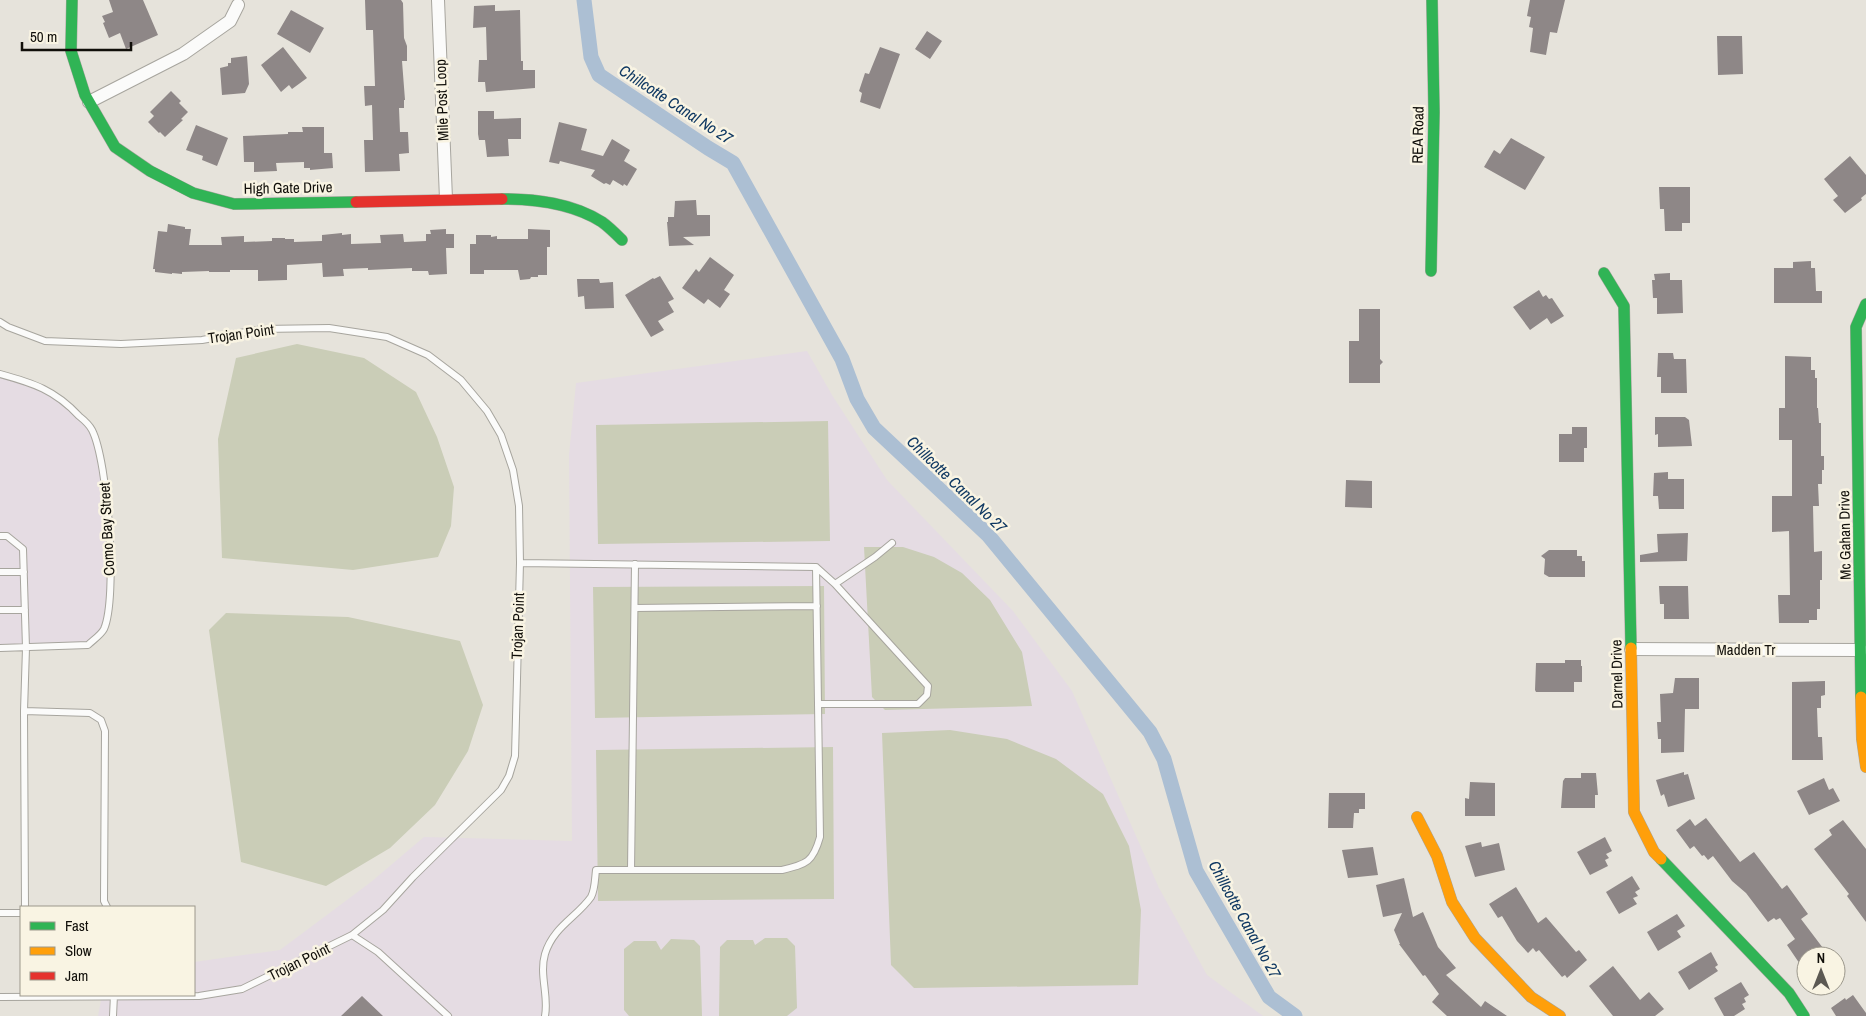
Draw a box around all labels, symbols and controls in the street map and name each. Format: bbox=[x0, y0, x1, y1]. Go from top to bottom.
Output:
scale bar bbox=[22, 20, 131, 52]
text: 50 m bbox=[30, 26, 57, 47]
street label: Mile Post Loop bbox=[430, 58, 453, 141]
water label: Chillcotte Canal No 27 bbox=[615, 59, 738, 149]
street label: REA Road bbox=[1407, 106, 1428, 164]
street label: High Gate Drive bbox=[243, 176, 333, 199]
street label: Trojan Point bbox=[207, 318, 276, 349]
water label: Chillcotte Canal No 27 bbox=[902, 430, 1012, 538]
street label: Como Bay Street bbox=[94, 481, 119, 576]
street label: Mc Gahan Drive bbox=[1833, 490, 1856, 580]
street label: Trojan Point bbox=[506, 592, 529, 660]
street label: Darnel Drive bbox=[1605, 639, 1628, 709]
street label: Madden Tr bbox=[1717, 639, 1775, 660]
water label: Chillcotte Canal No 27 bbox=[1204, 856, 1287, 982]
legend bbox=[20, 906, 195, 996]
text: Fast bbox=[65, 915, 89, 936]
street label: Trojan Point bbox=[264, 937, 334, 986]
text: Slow bbox=[65, 940, 92, 961]
north arrow bbox=[1796, 946, 1846, 996]
text: N bbox=[1817, 949, 1825, 967]
text: Jam bbox=[65, 965, 88, 986]

